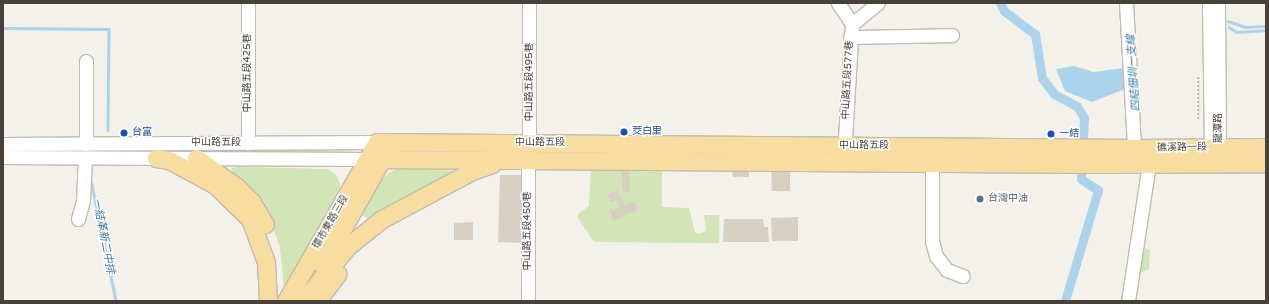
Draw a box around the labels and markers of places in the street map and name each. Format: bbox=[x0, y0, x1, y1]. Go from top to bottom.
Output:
place label: 茭白里 bbox=[632, 126, 662, 138]
place label: 台富 bbox=[132, 127, 152, 139]
marker: 茭白里 bbox=[619, 127, 629, 137]
marker: 台富 bbox=[119, 128, 129, 138]
place label: 一結 bbox=[1059, 128, 1079, 140]
marker: 一結 bbox=[1046, 129, 1056, 139]
place label: 台灣中油 bbox=[988, 193, 1028, 205]
marker: 台灣中油 bbox=[975, 194, 985, 204]

